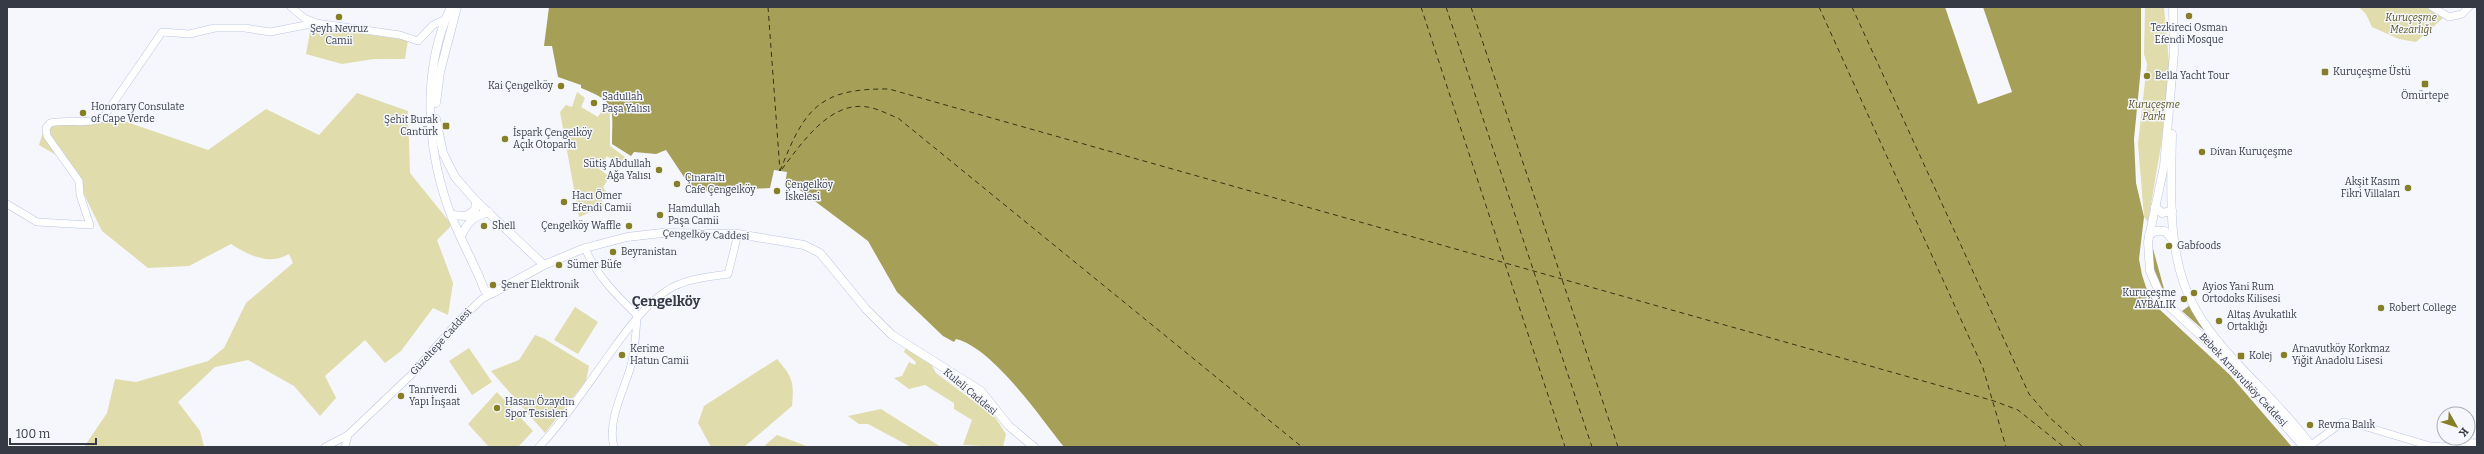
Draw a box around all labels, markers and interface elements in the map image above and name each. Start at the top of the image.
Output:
marker: Tezkireci Osman Efendi Mosque [2184,11,2194,21]
marker: Şeyh Nevruz Camii [334,12,344,22]
park label: Kuruçeşme Mezarlığı [2385,12,2437,36]
place label: Tezkireci Osman Efendi Mosque [2150,22,2228,46]
place label: Şeyh Nevruz Camii [310,23,368,47]
place label: Kuruçeşme Üstü [2333,65,2411,78]
marker: Kuruçeşme Üstü [2320,67,2330,77]
place label: Bella Yacht Tour [2155,70,2230,82]
marker: Bella Yacht Tour [2142,71,2152,81]
marker: Ömürtepe [2420,79,2430,89]
place label: Kai Çengelköy [488,80,554,92]
marker: Kai Çengelköy [556,81,566,91]
place label: Ömürtepe [2401,89,2449,102]
place label: Sadullah Paşa Yalısı [602,91,650,115]
marker: Sadullah Paşa Yalısı [589,98,599,108]
park label: Kuruçeşme Parkı [2128,99,2180,123]
place label: Honorary Consulate of Cape Verde [91,101,184,125]
marker: Honorary Consulate of Cape Verde [78,108,88,118]
place label: Şehit Burak Cantürk [384,114,438,138]
marker: Şehit Burak Cantürk [441,121,451,131]
place label: İspark Çengelköy Açık Otoparkı [513,125,593,151]
marker: İspark Çengelköy Açık Otoparkı [500,134,510,144]
place label: Divan Kuruçeşme [2210,146,2293,158]
marker: Divan Kuruçeşme [2197,147,2207,157]
place label: Sütiş Abdullah Ağa Yalısı [583,158,652,182]
marker: Sütiş Abdullah Ağa Yalısı [654,165,664,175]
place label: Çınaraltı Cafe Çengelköy [685,172,756,196]
place label: Akşit Kasım Fikri Villaları [2341,176,2400,200]
marker: Çınaraltı Cafe Çengelköy [672,179,682,189]
place label: Çengelköy İskelesi [785,179,834,203]
marker: Akşit Kasım Fikri Villaları [2403,183,2413,193]
marker: Çengelköy İskelesi [772,186,782,196]
place label: Hacı Ömer Efendi Camii [572,189,631,214]
marker: Hacı Ömer Efendi Camii [559,197,569,207]
place label: Hamdullah Paşa Camii [668,203,721,227]
marker: Hamdullah Paşa Camii [655,210,665,220]
place label: Shell [492,220,516,232]
place label: Çengelköy Waffle [541,220,621,232]
marker: Shell [479,221,489,231]
marker: Çengelköy Waffle [624,221,634,231]
street label: Çengelköy Caddesi [662,227,750,243]
place label: Gabfoods [2177,240,2221,252]
marker: Gabfoods [2164,241,2174,251]
place label: Beyranistan [621,246,677,258]
marker: Beyranistan [608,247,618,257]
place label: Sümer Büfe [567,259,622,271]
marker: Sümer Büfe [554,260,564,270]
place label: Şener Elektronik [501,279,579,291]
marker: Şener Elektronik [488,280,498,290]
place label: Ayios Yani Rum Ortodoks Kilisesi [2202,281,2281,305]
place label: Kuruçeşme AYBALIK [2122,287,2176,311]
marker: Ayios Yani Rum Ortodoks Kilisesi [2189,288,2199,298]
district label: Çengelköy [632,293,701,310]
marker: Kuruçeşme AYBALIK [2179,294,2189,304]
place label: Robert College [2389,302,2457,314]
marker: Robert College [2376,303,2386,313]
street label: Güzeltepe Caddesi [408,306,474,378]
place label: Altaş Avukatlık Ortaklığı [2227,309,2297,333]
marker: Altaş Avukatlık Ortaklığı [2214,316,2224,326]
street label: Bebek Arnavutköy Caddesi [2197,331,2289,429]
place label: Kerime Hatun Camii [630,343,689,367]
place label: Arnavutköy Korkmaz Yiğit Anadolu Lisesi [2292,343,2390,367]
marker: Kerime Hatun Camii [617,350,627,360]
place label: Kolej [2249,350,2272,362]
marker: Arnavutköy Korkmaz Yiğit Anadolu Lisesi [2279,350,2289,360]
marker: Kolej [2236,351,2246,361]
street label: Kuleli Caddesi [941,366,999,418]
place label: Tanrıverdi Yapı İnşaat [409,384,461,408]
marker: Tanrıverdi Yapı İnşaat [396,391,406,401]
place label: Hasan Özaydın Spor Tesisleri [505,395,575,420]
marker: Hasan Özaydın Spor Tesisleri [492,403,502,413]
north arrow [2436,406,2476,446]
place label: Revma Balık [2318,419,2375,431]
scale bar [10,420,96,446]
marker: Revma Balık [2305,420,2315,430]
text: K [2456,425,2471,439]
text: 100 m [16,427,51,441]

